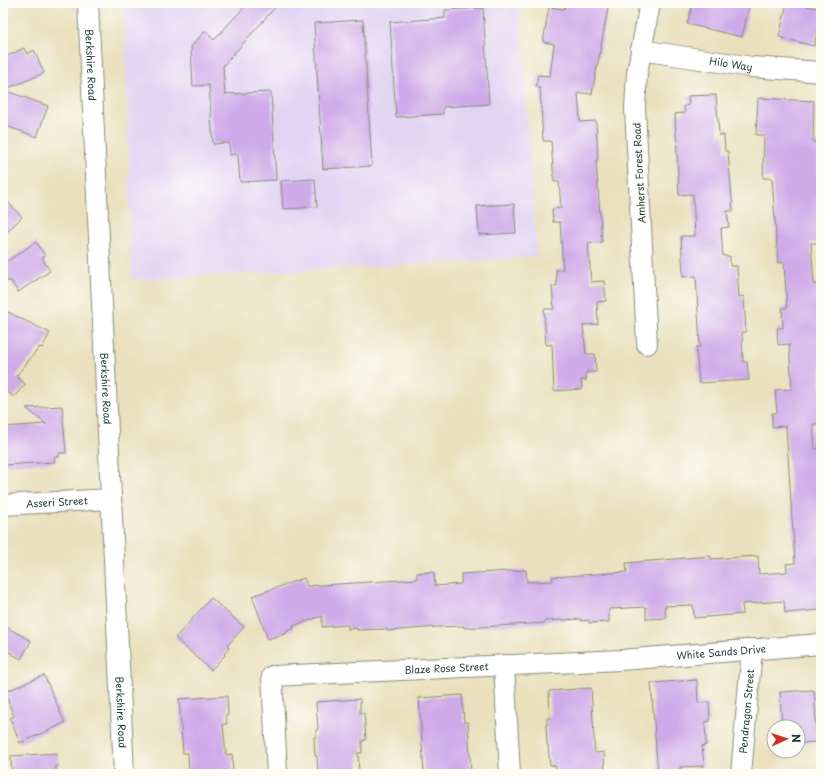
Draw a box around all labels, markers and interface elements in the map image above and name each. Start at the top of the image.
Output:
street label: Berkshire Road [82,29,101,101]
street label: Hilo Way [708,53,754,74]
street label: Amherst Forest Road [628,122,649,224]
street label: Berkshire Road [97,352,116,425]
street label: Asseri Street [26,492,88,511]
street label: White Sands Drive [676,640,766,663]
street label: Blaze Rose Street [404,658,489,677]
street label: Pendragon Street [735,668,757,754]
street label: Berkshire Road [112,676,131,749]
north arrow [766,719,806,759]
text: N [788,734,805,744]

